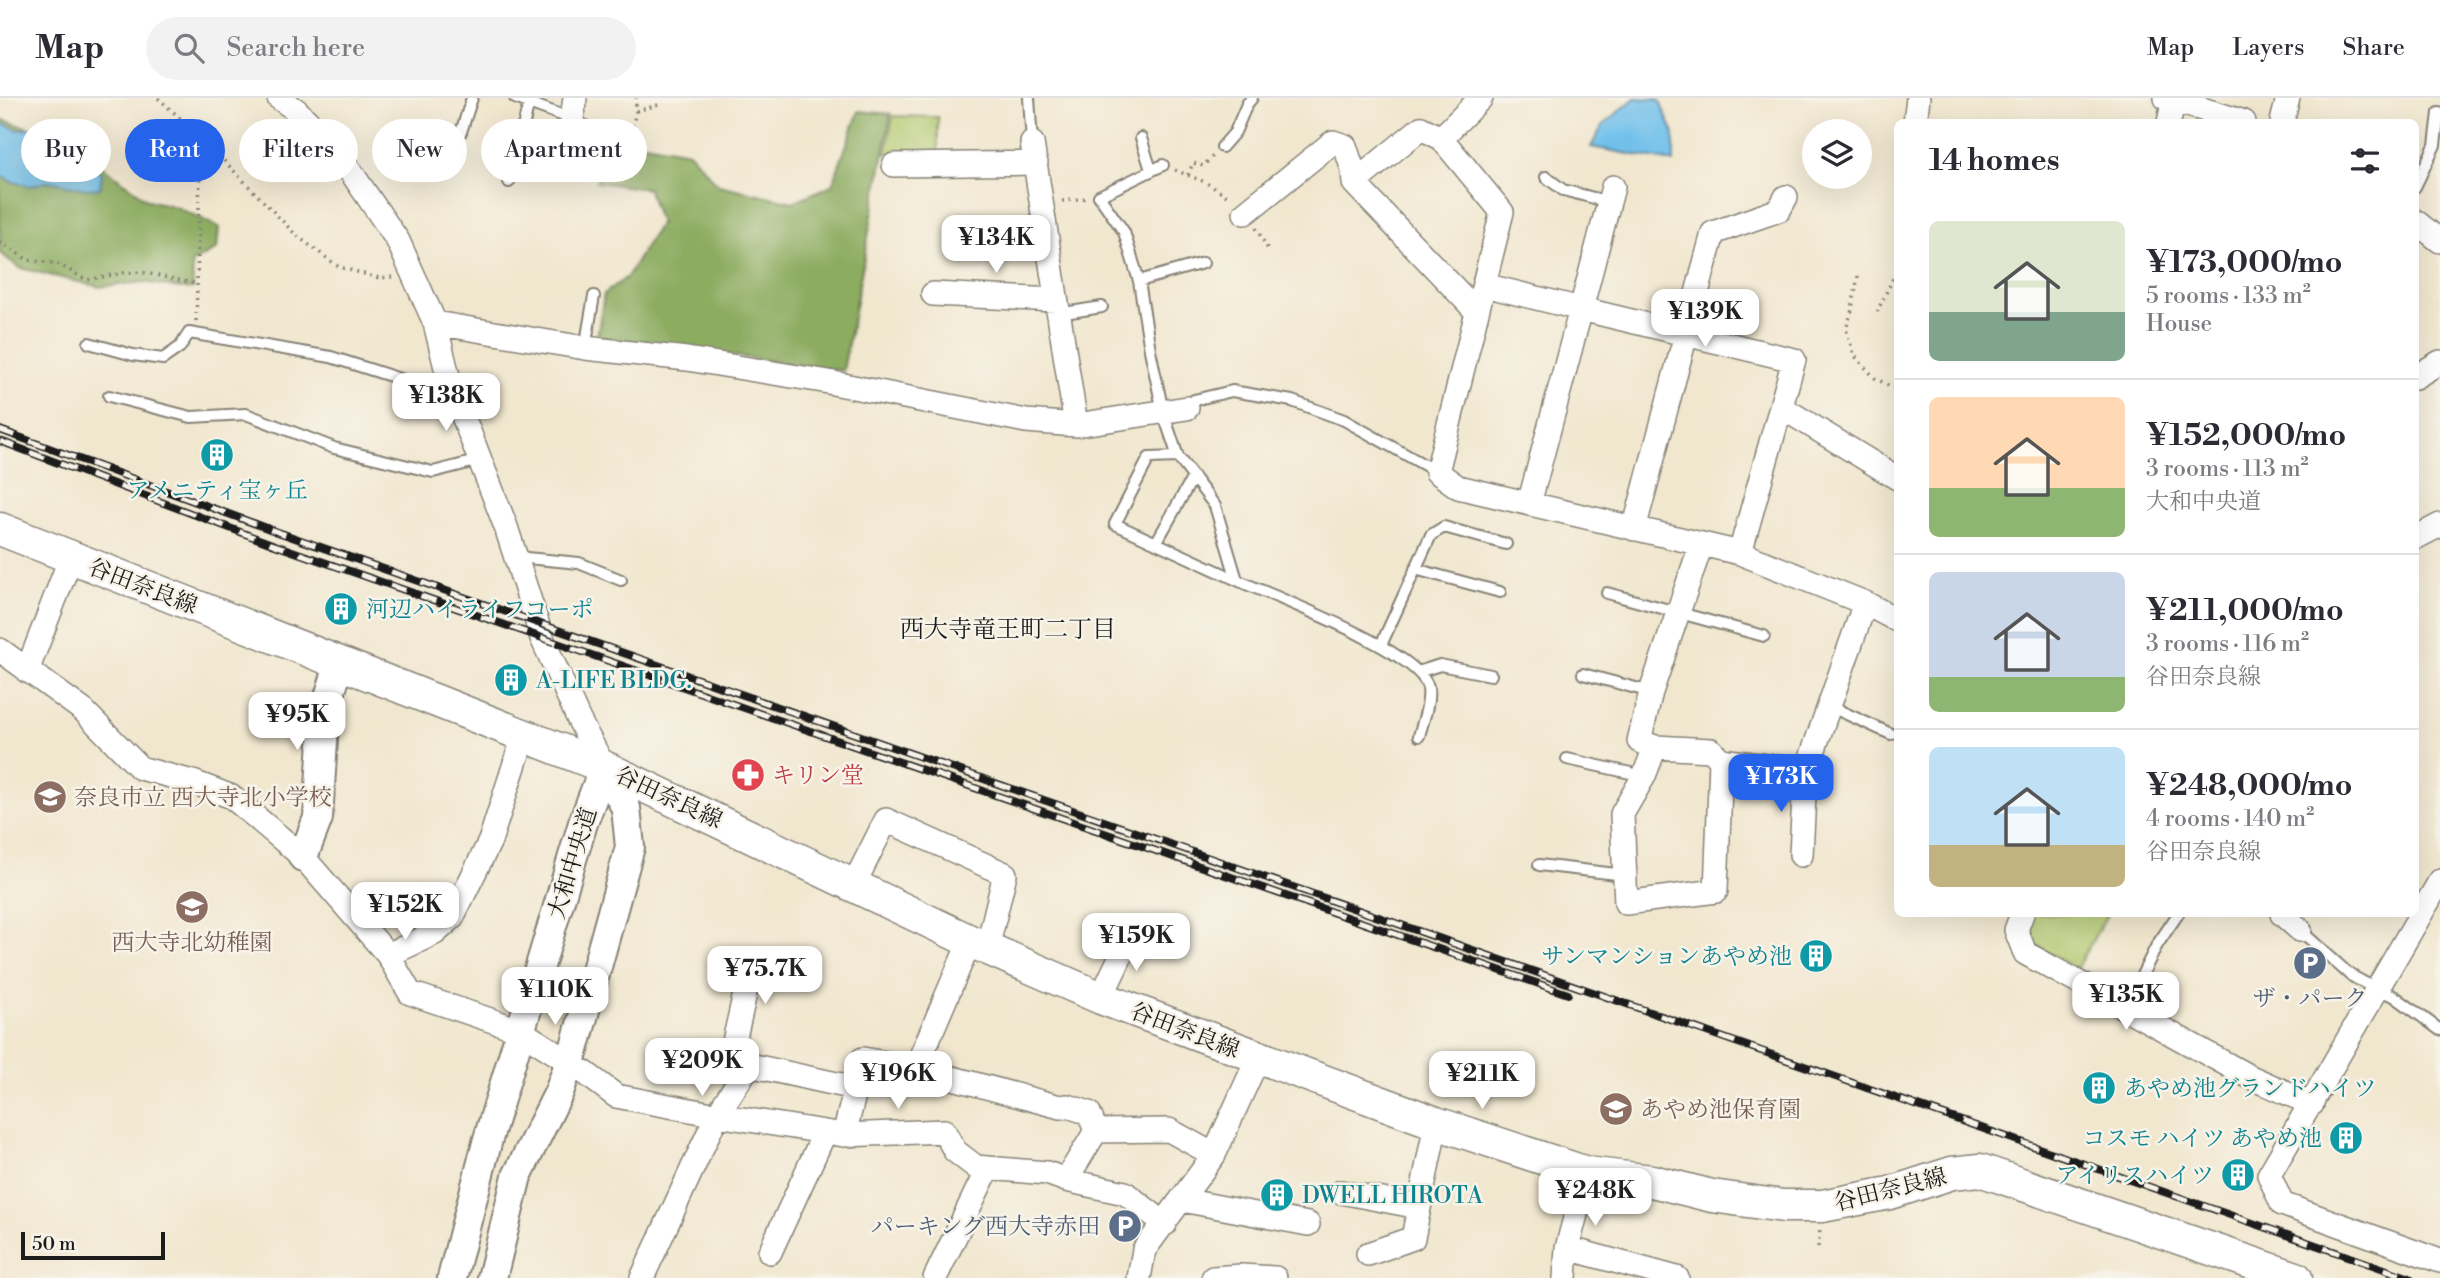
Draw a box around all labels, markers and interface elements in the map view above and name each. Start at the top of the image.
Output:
search box [146,17,636,80]
text: Map [35,28,104,69]
icon: search [170,29,208,67]
text: Search here [226,32,365,64]
text: Map [2147,33,2194,63]
text: Layers [2232,33,2304,63]
text: Share [2342,33,2405,63]
chip: Buy [21,119,111,182]
chip: Rent [125,119,225,182]
chip: Filters [239,119,358,182]
chip: New [372,119,467,182]
chip: Apartment [481,119,647,182]
map controls [1802,119,1872,189]
button: layers [1802,119,1872,189]
text: 14 homes [1929,142,2060,180]
icon: filters [2346,142,2384,180]
pin: ¥134K [947,216,1045,275]
text: ¥134K [958,224,1034,252]
text: ¥173,000/mo [2146,244,2342,282]
icon: home [1985,249,2069,333]
text: 5 rooms · 133 m² [2146,282,2311,310]
pin: ¥139K [1656,289,1754,349]
text: ¥139K [1667,298,1743,326]
text: House [2146,310,2212,338]
pin: ¥138K [397,374,495,433]
text: ¥138K [408,382,484,410]
text: ¥152,000/mo [2146,417,2346,455]
icon: home [1985,425,2069,509]
building icon: アメニティ宝ヶ丘 [198,436,236,474]
text: 3 rooms · 113 m² [2146,455,2309,483]
place label: アメニティ宝ヶ丘 [127,477,307,505]
text: 大和中央道 [2146,488,2261,516]
street label: 谷田奈良線 [84,553,201,621]
building icon: 河辺ハイライフコーポ [322,590,360,628]
text: ¥211,000/mo [2146,592,2344,630]
place label: 河辺ハイライフコーポ [366,596,593,624]
icon: home [1985,600,2069,684]
district label: 西大寺竜王町二丁目 [900,615,1116,645]
text: 3 rooms · 116 m² [2146,630,2309,658]
building icon: A-LIFE BLDG. [492,661,530,699]
text: 谷田奈良線 [2146,663,2261,691]
place label: A-LIFE BLDG. [535,667,692,695]
pin: ¥95K [256,692,338,752]
text: ¥95K [264,701,330,729]
pin: ¥173K [1732,754,1830,814]
pharmacy icon: キリン堂 [729,756,767,794]
street label: 谷田奈良線 [611,761,727,835]
place label: キリン堂 [772,762,864,790]
text: ¥173K [1744,763,1818,791]
text: ¥248,000/mo [2146,767,2353,805]
icon: home [1985,775,2069,859]
school or university icon: 奈良市立 西大寺北小学校 [31,778,69,816]
place label: 奈良市立 西大寺北小学校 [74,784,332,812]
street label: 大和中央道 [543,804,603,922]
text: 4 rooms · 140 m² [2146,805,2314,833]
text: 谷田奈良線 [2146,838,2261,866]
pin: ¥152K [356,882,454,942]
school or university icon: 西大寺北幼稚園 [173,888,211,926]
text: ¥152K [367,891,443,919]
pin: ¥159K [1087,914,1185,973]
text: ¥159K [1098,922,1174,950]
place label: 西大寺北幼稚園 [112,929,273,957]
building icon: サンマンションあやめ池 [1797,937,1835,975]
place label: サンマンションあやめ池 [1541,943,1792,971]
parking icon: ザ・パーク [2291,944,2329,982]
pin: ¥75.7K [708,946,822,1006]
text: ¥75.7K [723,955,807,983]
pin: ¥110K [506,968,604,1027]
pin: ¥135K [2077,972,2175,1032]
text: ¥110K [517,976,593,1004]
text: ¥135K [2088,981,2164,1009]
place label: ザ・パーク [2253,985,2368,1013]
street label: 谷田奈良線 [1126,997,1243,1065]
pin: ¥209K [653,1038,751,1098]
text: ¥209K [661,1047,743,1075]
pin: ¥196K [849,1052,947,1111]
pin: ¥211K [1433,1052,1531,1111]
text: ¥196K [860,1060,936,1088]
text: ¥211K [1445,1060,1519,1088]
building icon: あやめ池グランドハイツ [2080,1069,2118,1107]
place label: あやめ池グランドハイツ [2124,1075,2377,1103]
school or university icon: あやめ池保育園 [1597,1090,1635,1128]
place label: あやめ池保育園 [1640,1096,1801,1124]
building icon: コスモ ハイツ あやめ池 [2327,1119,2365,1157]
place label: コスモ ハイツ あやめ池 [2083,1125,2322,1153]
building icon: アイリスハイツ [2219,1156,2257,1194]
street label: 谷田奈良線 [1831,1162,1949,1217]
place label: アイリスハイツ [2056,1162,2214,1190]
pin: ¥248K [1546,1168,1644,1228]
building icon: DWELL HIROTA [1258,1176,1296,1214]
text: ¥248K [1555,1177,1635,1205]
place label: DWELL HIROTA [1302,1182,1484,1210]
parking icon: パーキング西大寺赤田 [1106,1207,1144,1245]
place label: パーキング西大寺赤田 [871,1213,1100,1241]
scale bar [21,1229,164,1261]
text: 50 m [32,1232,76,1256]

